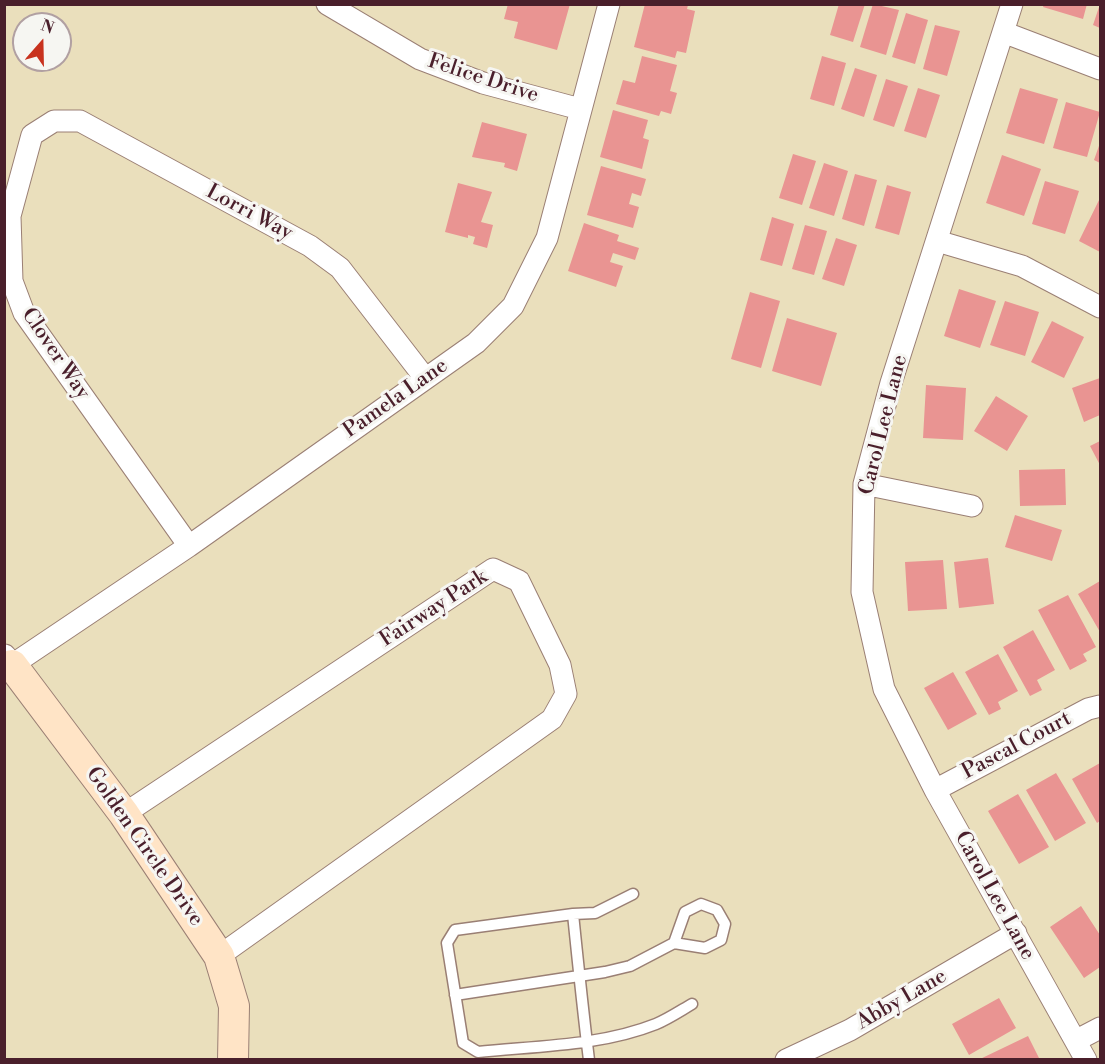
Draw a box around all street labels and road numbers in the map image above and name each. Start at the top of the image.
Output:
street label: Felice Drive [424,49,542,109]
street label: Lorri Way [201,180,297,246]
street label: Clover Way [15,304,95,404]
street label: Carol Lee Lane [854,352,914,498]
street label: Pamela Lane [339,354,453,444]
street label: Fairway Park [375,565,493,653]
street label: Pascal Court [958,707,1076,785]
street label: Golden Circle Drive [80,763,208,931]
street label: Carol Lee Lane [948,827,1040,965]
street label: Abby Lane [852,964,952,1036]

